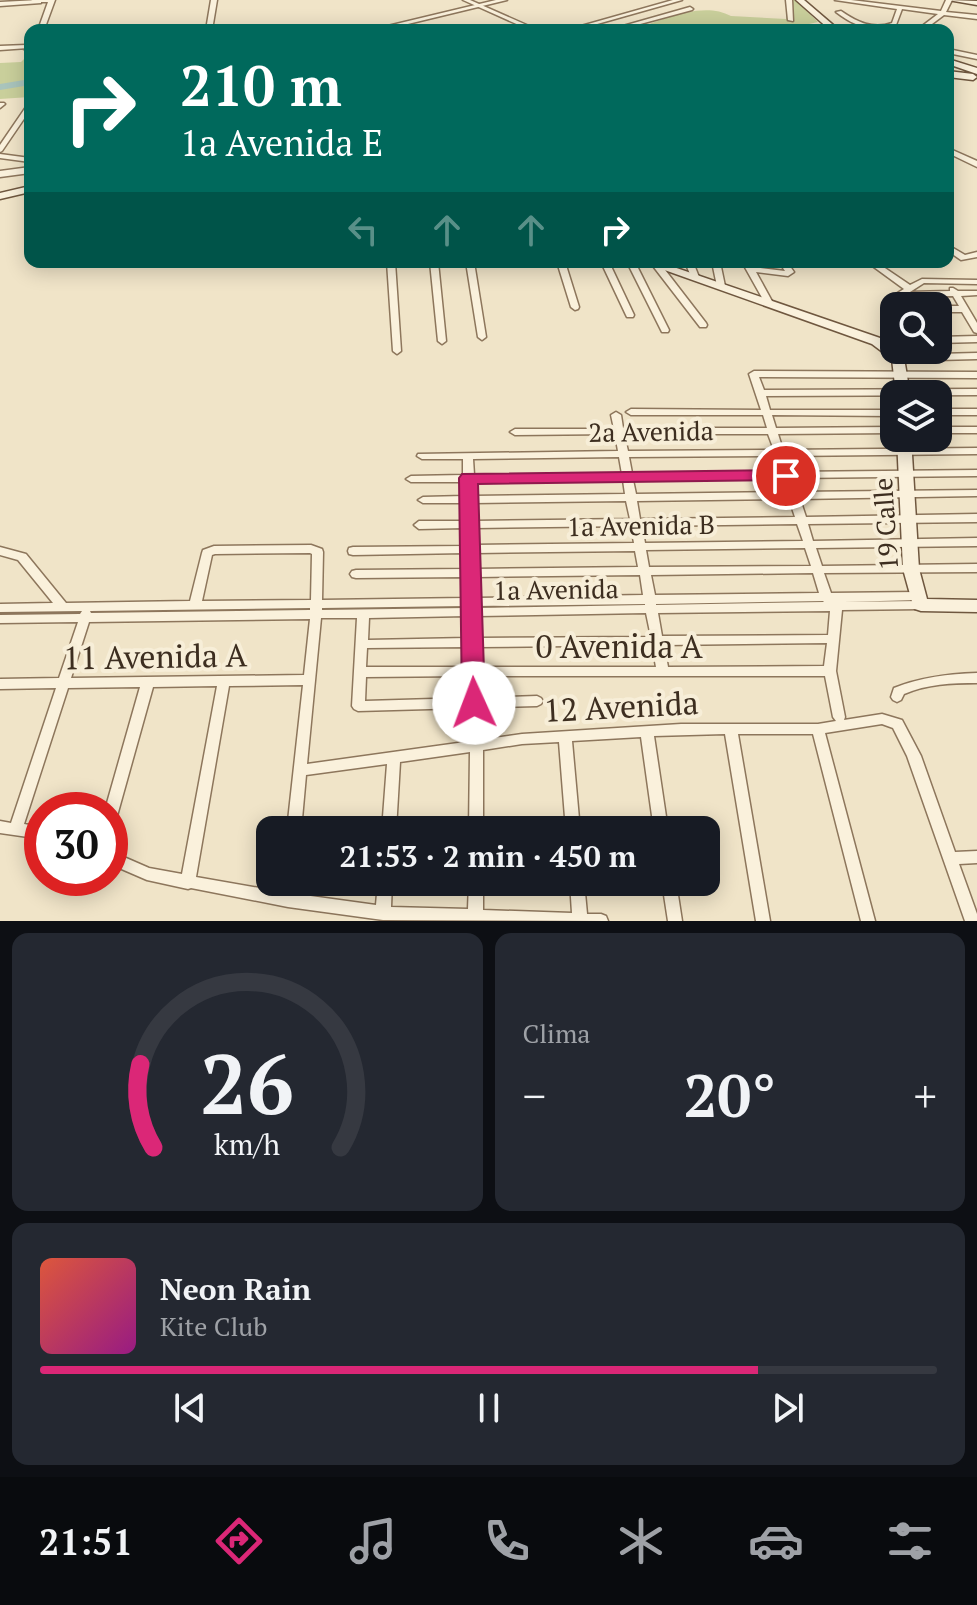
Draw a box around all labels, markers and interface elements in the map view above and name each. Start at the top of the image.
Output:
text: 210 m [180,48,342,122]
icon: right [48,56,152,160]
text: 1a Avenida E [180,119,383,166]
icon: left [341,208,385,252]
icon: ahead [425,208,469,252]
icon: ahead [509,208,553,252]
icon: right [593,208,637,252]
map controls [880,292,952,452]
button: search [880,292,952,364]
button: layers [880,380,952,452]
street label: 2a Avenida [588,413,714,449]
pin [752,442,820,510]
icon: arrive [764,454,808,498]
street label: 19 Calle [865,477,905,571]
street label: 1a Avenida B [567,507,715,543]
street label: 1a Avenida [493,571,619,607]
street label: 0 Avenida A [535,625,703,667]
street label: 11 Avenida A [63,633,248,679]
position arrow [432,661,516,745]
street label: 12 Avenida [542,681,700,731]
speed limit sign: 30 [24,792,128,896]
text: 21:53 · 2 min · 450 m [340,836,636,876]
text: Clima [523,1016,590,1050]
text: 26 [200,1028,294,1138]
text: 20° [683,1055,776,1134]
text: − [523,1066,546,1125]
text: + [914,1066,937,1125]
text: km/h [214,1125,280,1163]
text: Neon Rain [160,1269,311,1309]
text: Kite Club [160,1309,267,1343]
icon: previous [168,1386,212,1430]
icon: pause [467,1386,511,1430]
icon: next [766,1386,810,1430]
icon: directions [211,1513,267,1569]
icon: music [345,1513,401,1569]
icon: phone [479,1513,535,1569]
icon: climate [613,1513,669,1569]
icon: car [748,1513,804,1569]
icon: filters [882,1513,938,1569]
text: 21:51 [39,1518,133,1565]

